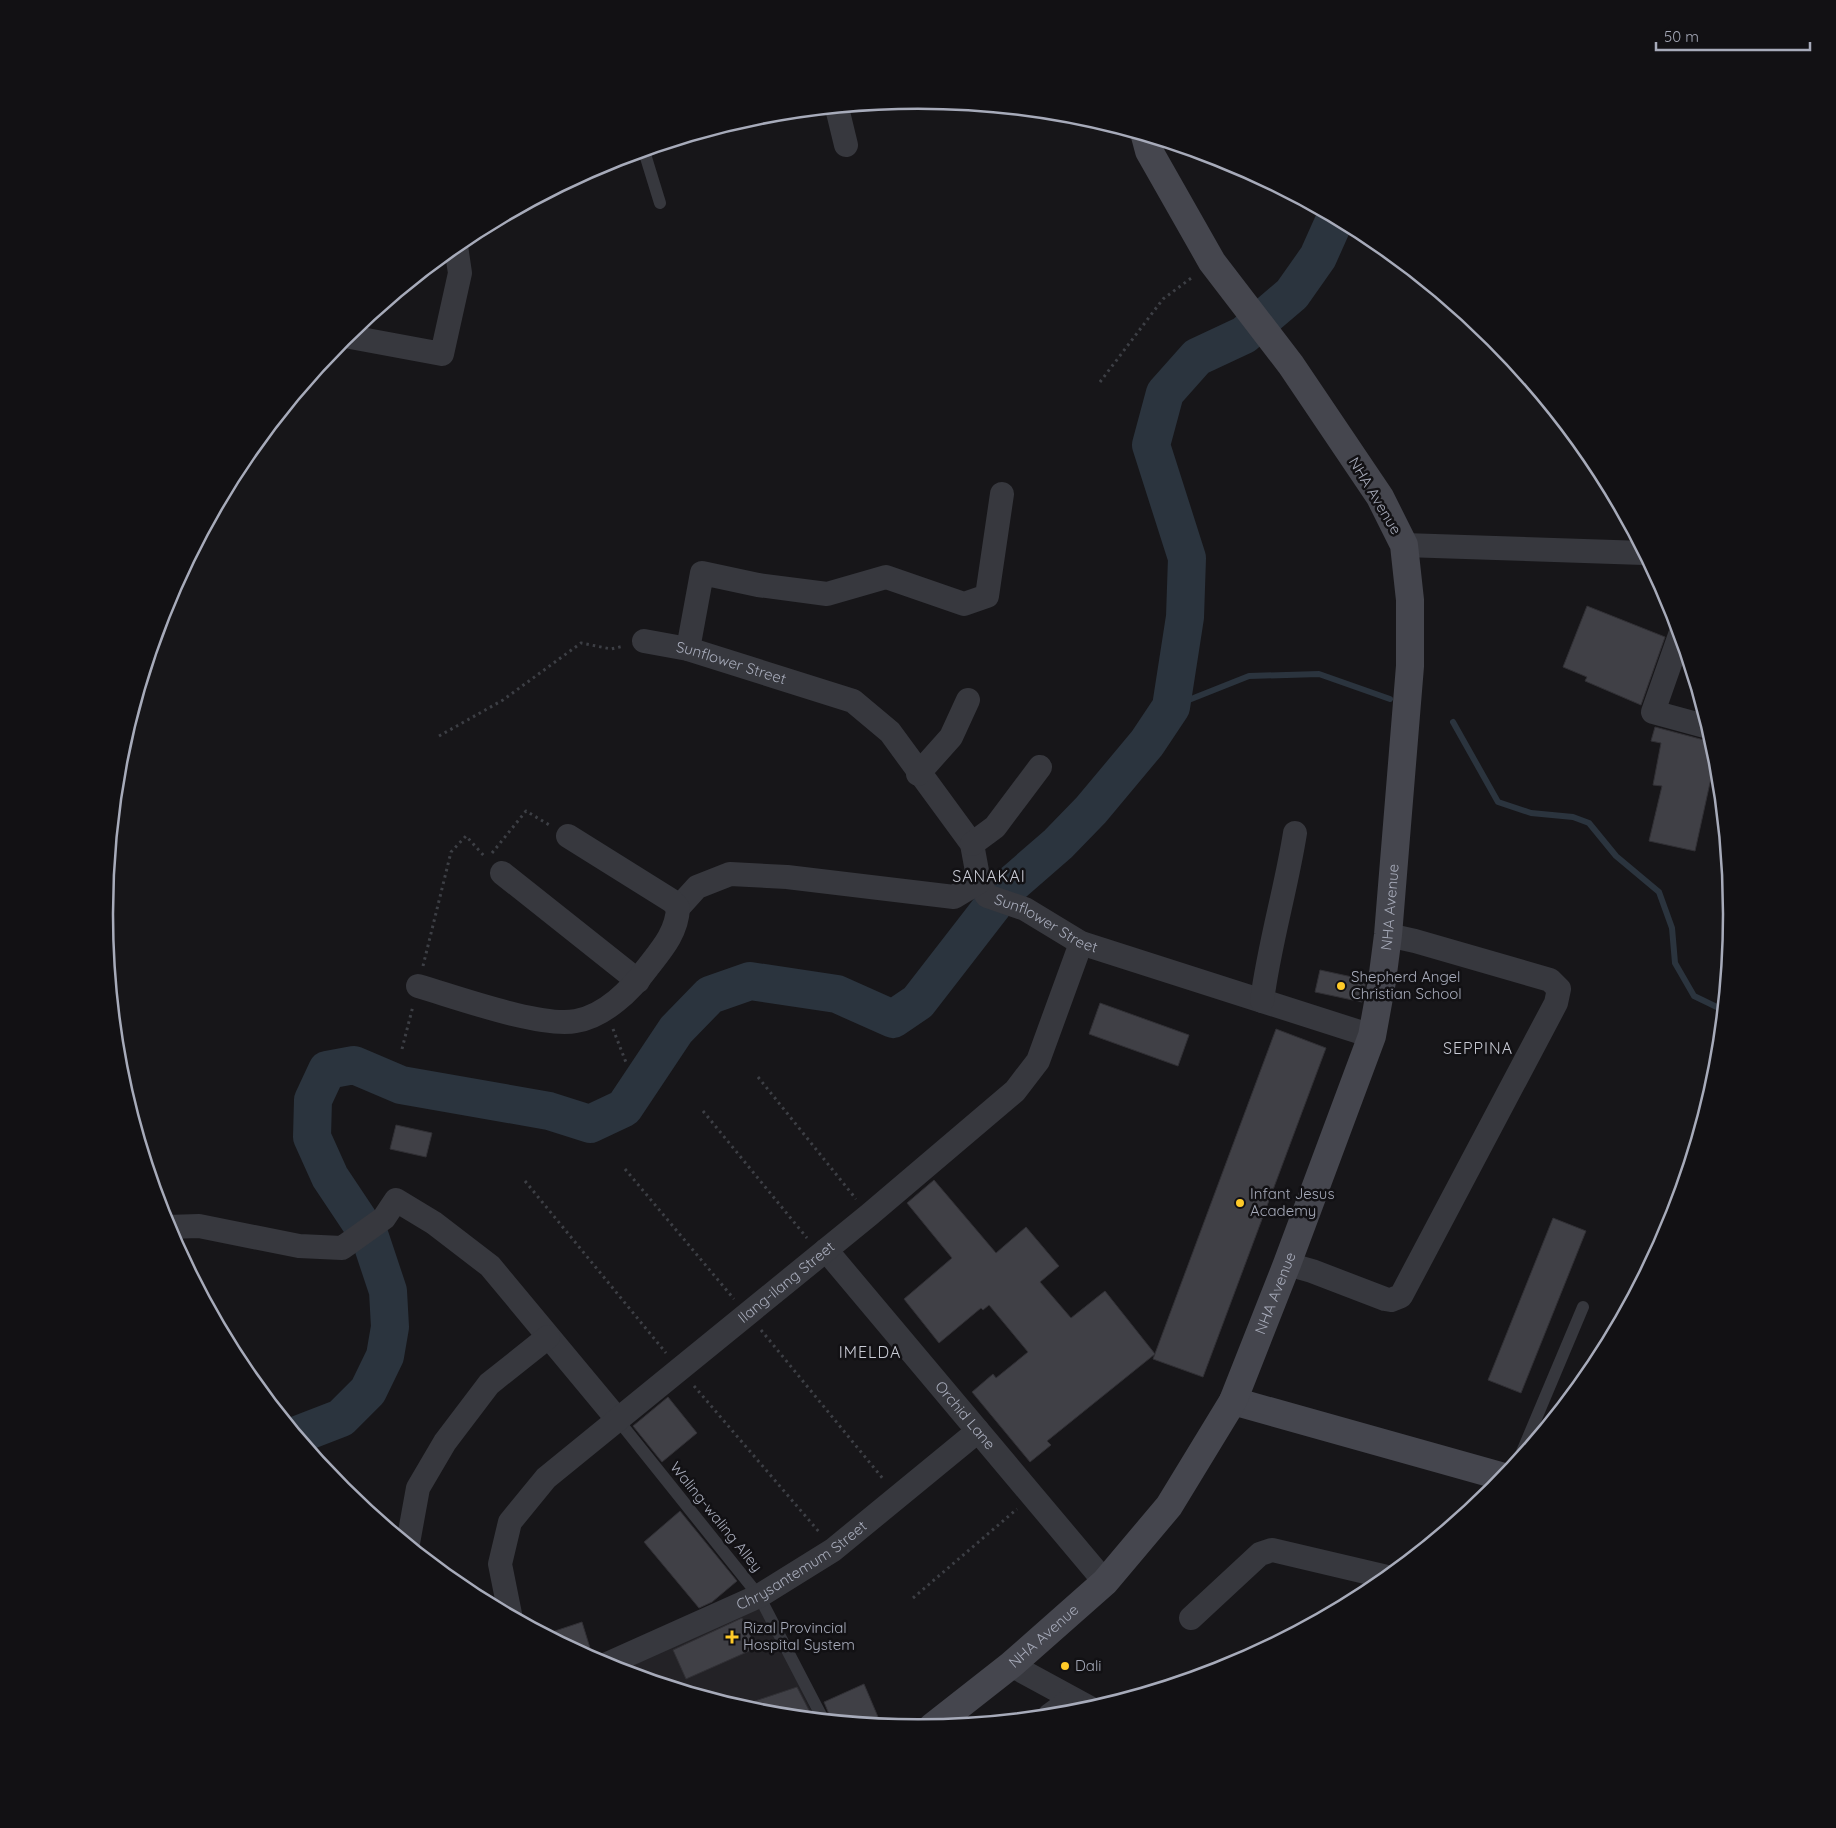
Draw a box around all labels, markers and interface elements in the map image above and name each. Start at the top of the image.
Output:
scale bar [1656,20,1810,52]
text: 50 m [1664,27,1699,46]
street label: NHA Avenue [1345,454,1406,538]
street label: Sunflower Street [675,637,789,688]
street label: NHA Avenue [1376,863,1403,952]
district label: SANAKAI [952,866,1026,886]
street label: Sunflower Street [992,889,1100,957]
place label: Shepherd Angel Christian School [1351,967,1462,1003]
marker: Shepherd Angel Christian School [1335,980,1347,992]
district label: SEPPINA [1443,1038,1513,1058]
place label: Infant Jesus Academy [1250,1184,1334,1220]
marker: Infant Jesus Academy [1234,1197,1246,1209]
street label: Ilang-ilang Street [734,1237,838,1327]
street label: NHA Avenue [1250,1249,1300,1337]
district label: IMELDA [839,1342,901,1362]
street label: Orchid Lane [931,1377,1000,1453]
street label: Waling-waling Alley [666,1458,767,1576]
street label: Chrysantemum Street [733,1516,870,1614]
street label: NHA Avenue [1004,1600,1082,1672]
place label: Rizal Provincial Hospital System [743,1618,855,1654]
marker: Rizal Provincial Hospital System [725,1630,739,1644]
place label: Dali [1075,1656,1102,1675]
marker: Dali [1059,1660,1071,1672]

